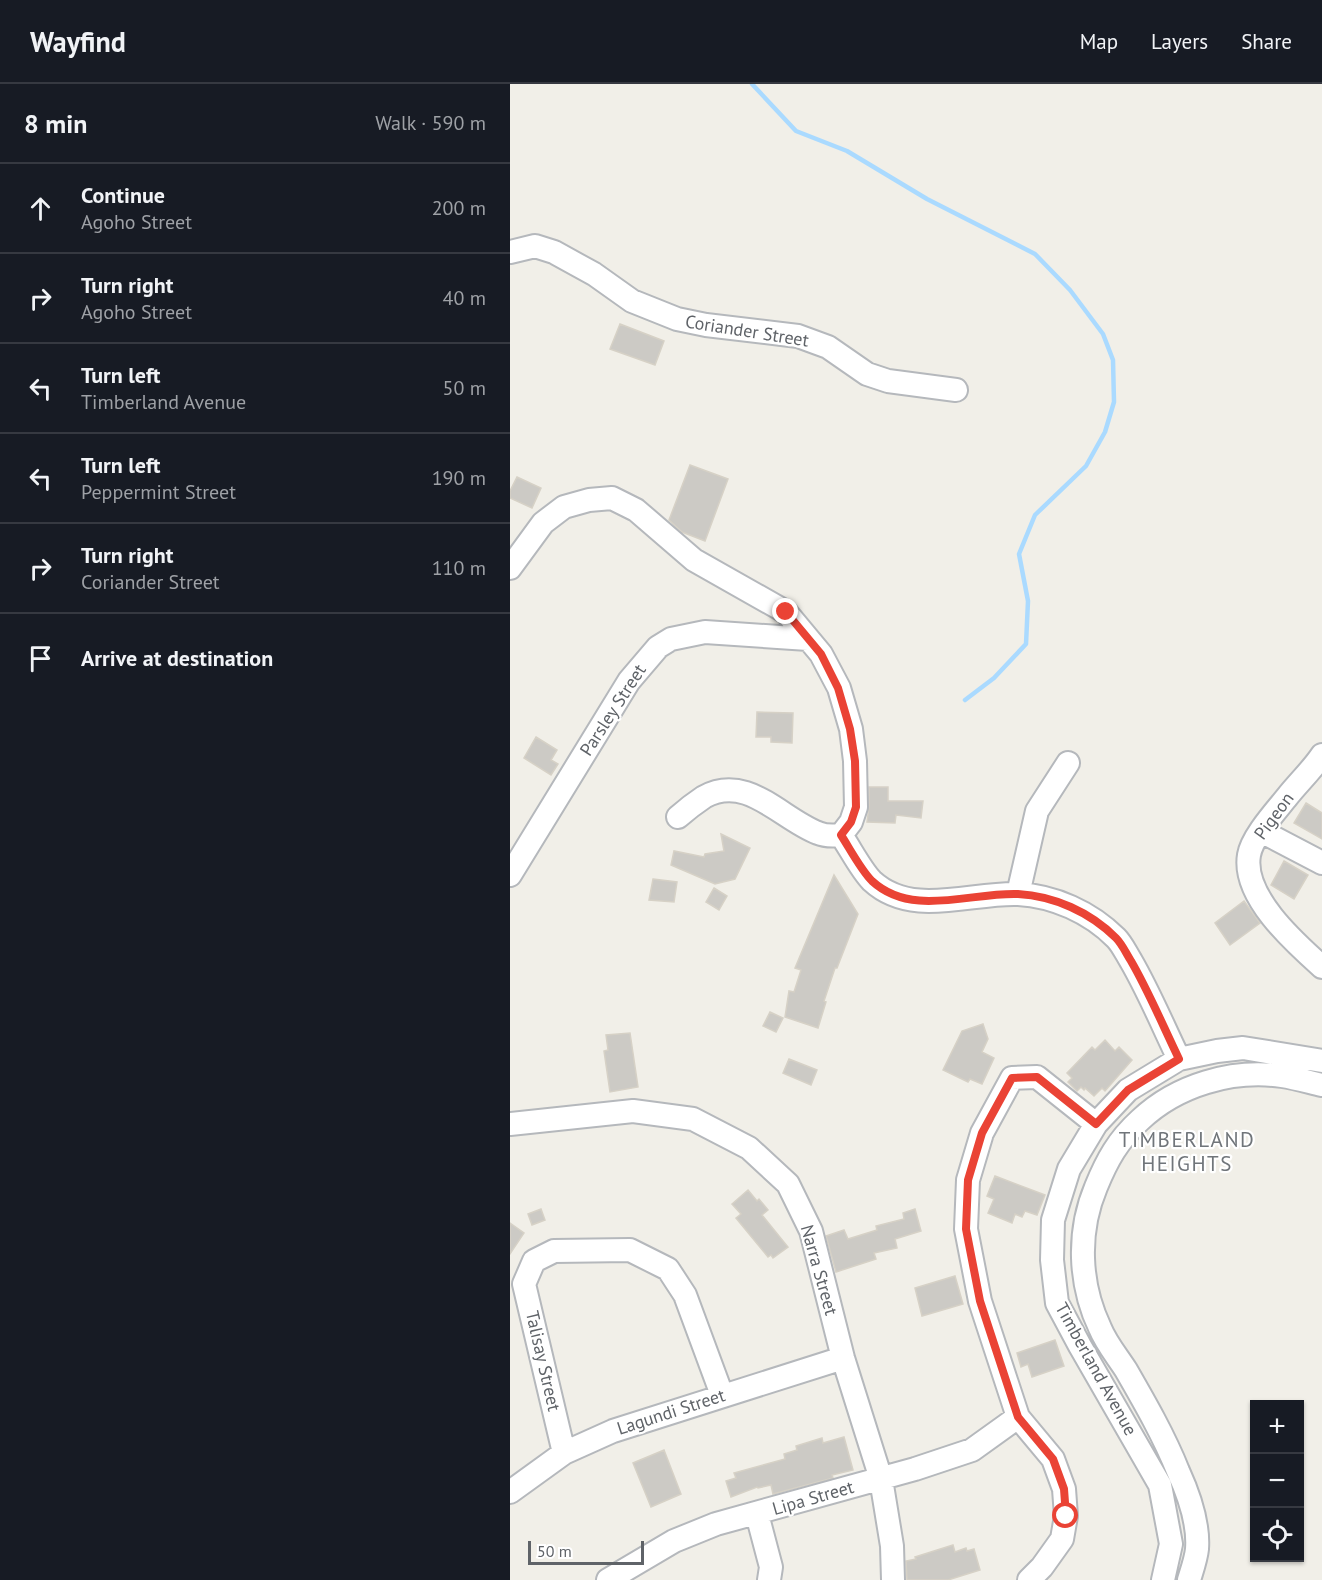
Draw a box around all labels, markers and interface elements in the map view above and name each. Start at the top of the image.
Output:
text: Wayfind [30,23,126,60]
text: Map [1080,28,1118,55]
text: Layers [1151,28,1208,55]
text: Share [1241,28,1292,55]
text: 8 min [24,107,87,140]
text: Walk · 590 m [375,110,486,136]
text: Continue [81,181,165,209]
icon: ahead [24,192,57,225]
text: 200 m [432,195,486,221]
text: Agoho Street [81,209,192,235]
text: Turn right [81,271,173,299]
icon: right [24,282,57,315]
text: 40 m [443,285,486,311]
text: Agoho Street [81,299,192,325]
street label: Coriander Street [684,309,810,352]
text: Turn left [81,361,161,389]
icon: left [24,372,57,405]
text: 50 m [443,375,486,401]
text: Timberland Avenue [81,389,246,415]
text: Turn left [81,451,161,479]
icon: left [24,462,57,495]
text: 190 m [432,465,486,491]
text: Peppermint Street [81,479,236,505]
text: Turn right [81,541,173,569]
icon: right [24,552,57,585]
text: 110 m [432,555,486,581]
text: Coriander Street [81,569,220,595]
route end [772,598,798,624]
icon: arrive [24,642,57,675]
text: Arrive at destination [81,644,273,672]
street label: Parsley Street [574,660,651,760]
street label: Pigeon [1249,788,1298,844]
district label: TIMBERLAND HEIGHTS [1119,1126,1255,1177]
street label: Narra Street [796,1222,843,1318]
street label: Timberland Avenue [1050,1298,1143,1439]
street label: Talisay Street [521,1309,566,1413]
street label: Lagundi Street [614,1383,728,1440]
map controls [1250,1400,1304,1562]
button: + [1250,1400,1304,1454]
button: − [1250,1454,1304,1508]
street label: Lipa Street [770,1475,856,1520]
route start [1052,1502,1078,1528]
button: locate [1250,1508,1304,1562]
scale bar [528,1538,644,1566]
text: 50 m [537,1541,572,1561]

